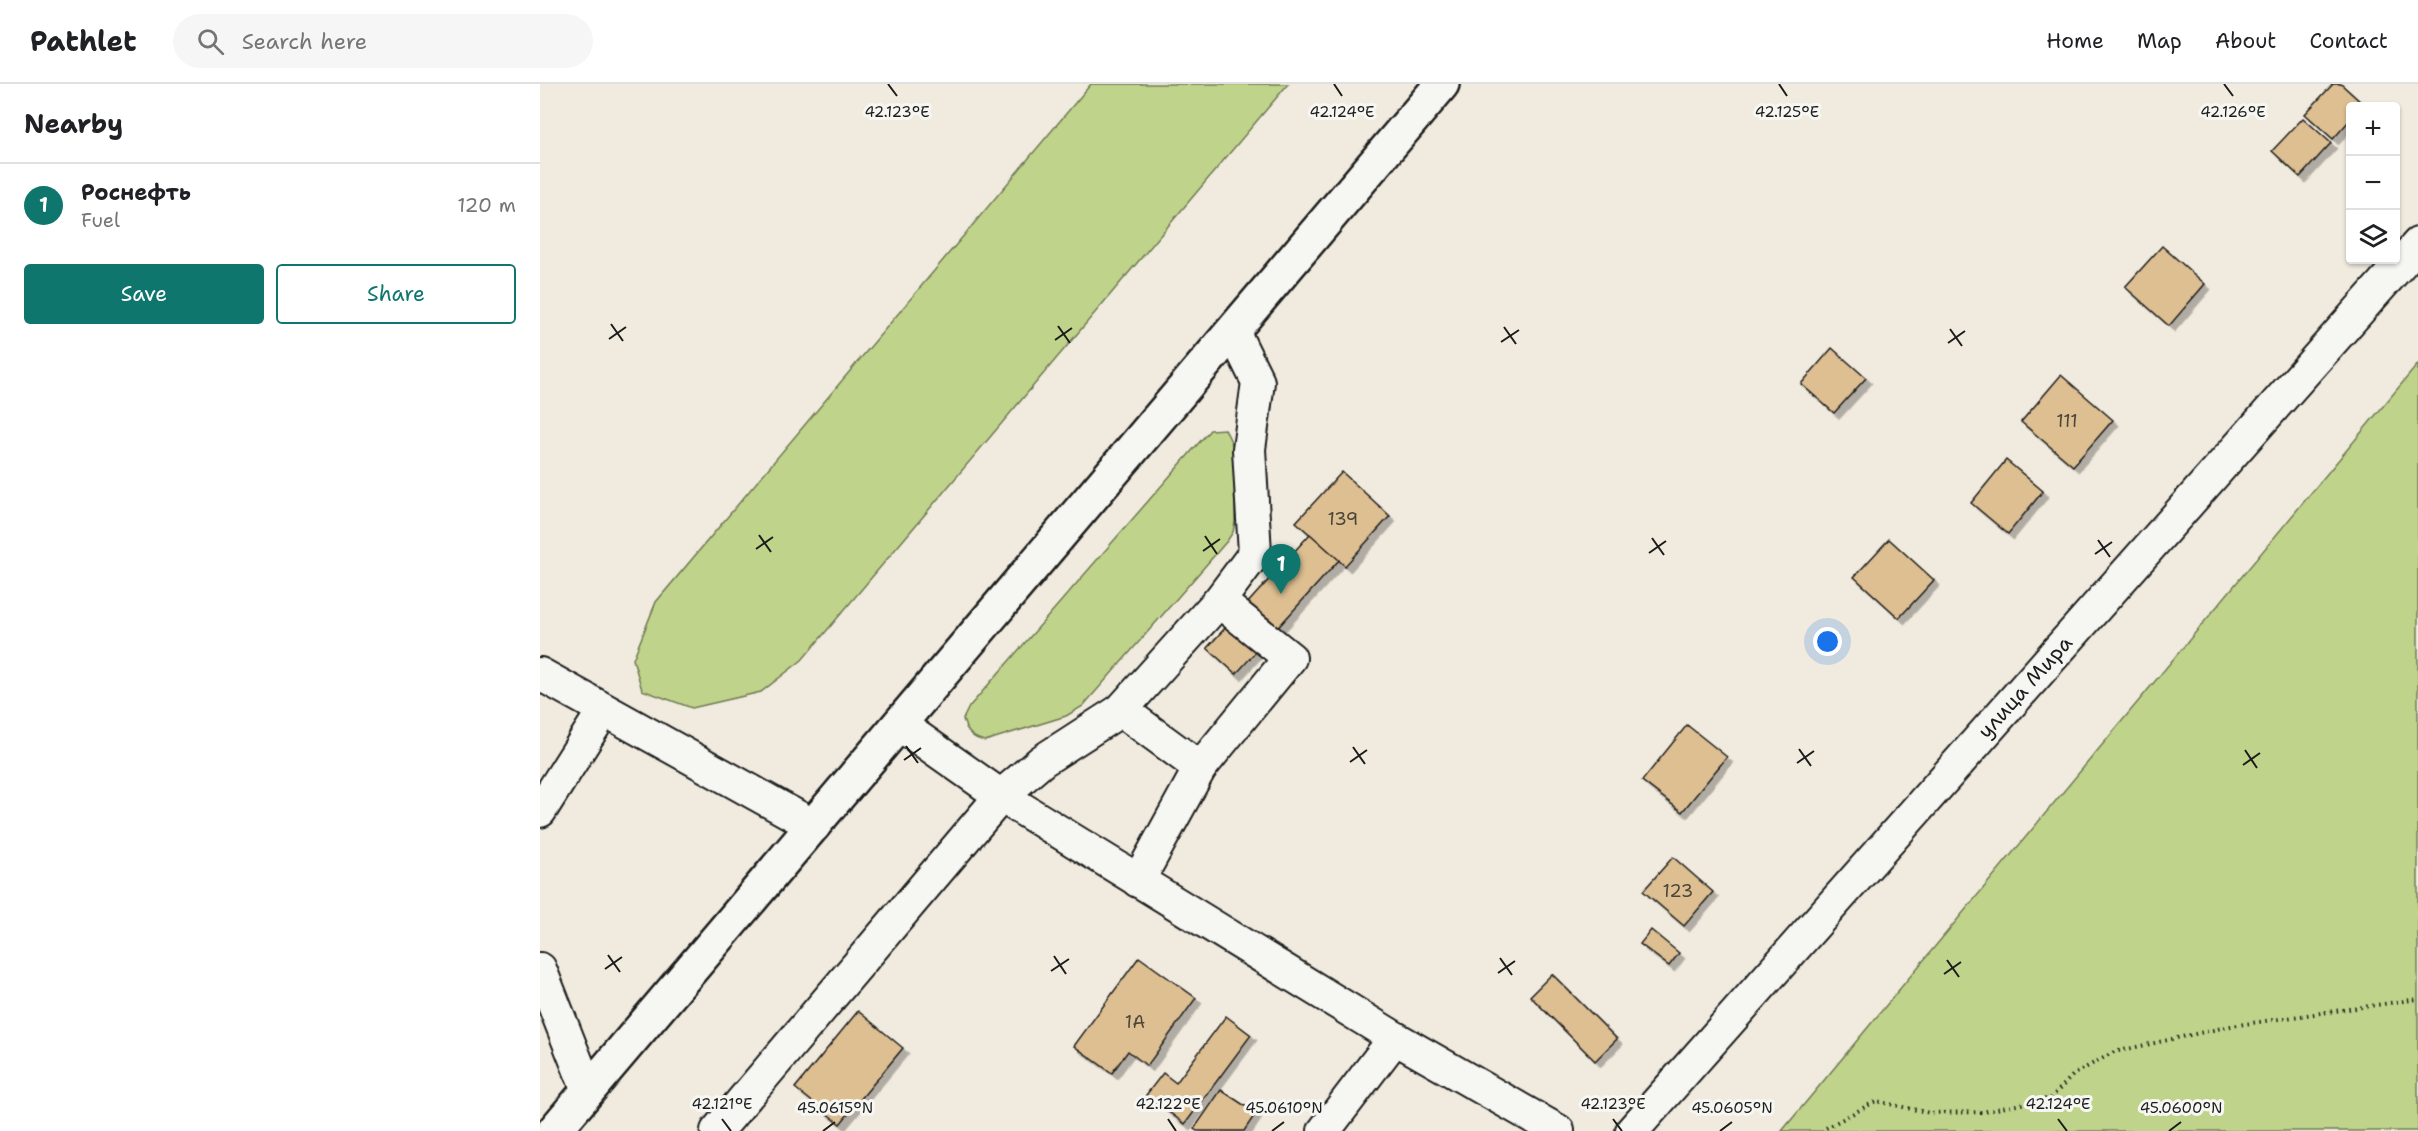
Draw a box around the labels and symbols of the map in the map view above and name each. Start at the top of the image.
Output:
text: 42.123°E [864,102,930,122]
text: 42.124°E [1309,102,1375,122]
text: 42.125°E [1755,102,1819,122]
text: 42.126°E [2200,102,2266,122]
house number: 111 [2056,409,2078,433]
house number: 139 [1328,507,1358,531]
pin: 1 [1262,544,1300,594]
your location [1813,627,1842,656]
street label: улица Мира [1971,630,2079,744]
house number: 123 [1663,879,1693,903]
house number: 1А [1125,1010,1145,1034]
text: 42.121°E [692,1094,753,1114]
text: 42.122°E [1135,1094,1201,1114]
text: 42.123°E [1580,1094,1646,1114]
text: 42.124°E [2025,1094,2091,1114]
text: 45.0615°N [797,1098,873,1118]
text: 45.0610°N [1245,1098,1323,1118]
text: 45.0605°N [1691,1098,1773,1118]
text: 45.0600°N [2140,1098,2222,1118]

